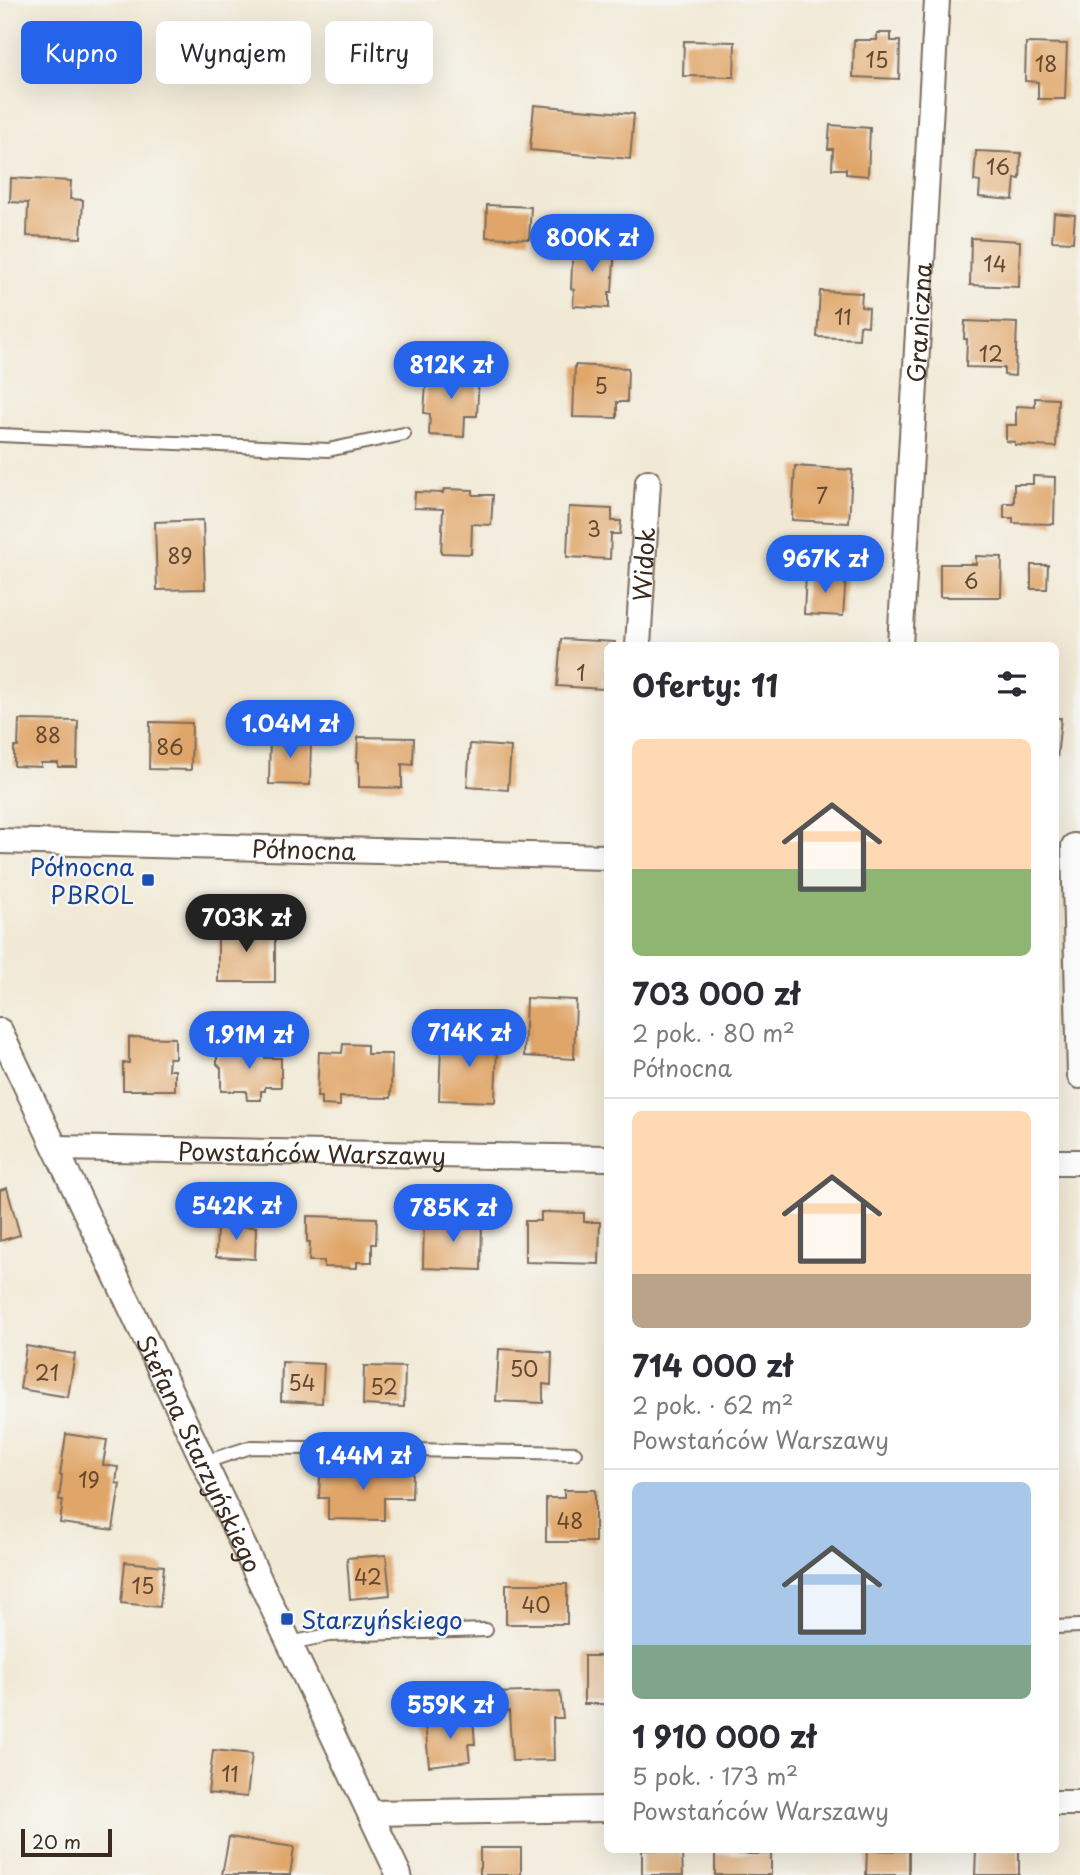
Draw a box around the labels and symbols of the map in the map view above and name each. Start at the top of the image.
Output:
house number: 15 [866,43,888,75]
house number: 18 [1035,47,1057,79]
house number: 16 [986,150,1010,182]
pin: 800K zł [527,215,657,274]
house number: 14 [983,247,1007,279]
street label: Graniczna [897,261,940,384]
house number: 11 [834,300,852,332]
house number: 12 [979,337,1003,369]
pin: 812K zł [386,342,516,401]
house number: 5 [594,369,608,401]
house number: 7 [816,479,828,511]
house number: 3 [587,512,601,544]
street label: Widok [623,526,663,602]
pin: 967K zł [760,536,890,595]
house number: 89 [167,539,193,571]
house number: 6 [964,564,978,596]
house number: 1 [576,656,586,688]
pin: 1.04M zł [218,700,362,760]
house number: 88 [35,718,61,750]
house number: 86 [156,730,184,762]
street label: Północna [251,830,357,868]
place label: Północna PBROL [30,848,134,912]
marker: Północna PBROL [140,872,156,888]
pin: 703K zł [181,894,311,954]
pin: 714K zł [404,1010,534,1069]
pin: 1.91M zł [177,1012,321,1071]
street label: Powstańców Warszawy [178,1132,446,1173]
pin: 542K zł [171,1182,301,1242]
pin: 785K zł [388,1184,518,1244]
street label: Stefana Starzyńskiego [128,1328,271,1578]
house number: 50 [510,1352,538,1384]
house number: 21 [35,1356,59,1388]
house number: 54 [288,1366,316,1398]
house number: 52 [370,1370,398,1402]
pin: 1.44M zł [291,1432,435,1492]
house number: 19 [78,1463,100,1495]
house number: 48 [557,1504,583,1536]
house number: 42 [354,1560,382,1592]
house number: 15 [132,1569,154,1601]
house number: 40 [521,1588,551,1620]
place label: Starzyńskiego [301,1601,463,1637]
marker: Starzyńskiego [279,1611,295,1627]
pin: 559K zł [385,1682,515,1741]
house number: 11 [221,1757,239,1789]
scale bar [21,1826,112,1858]

